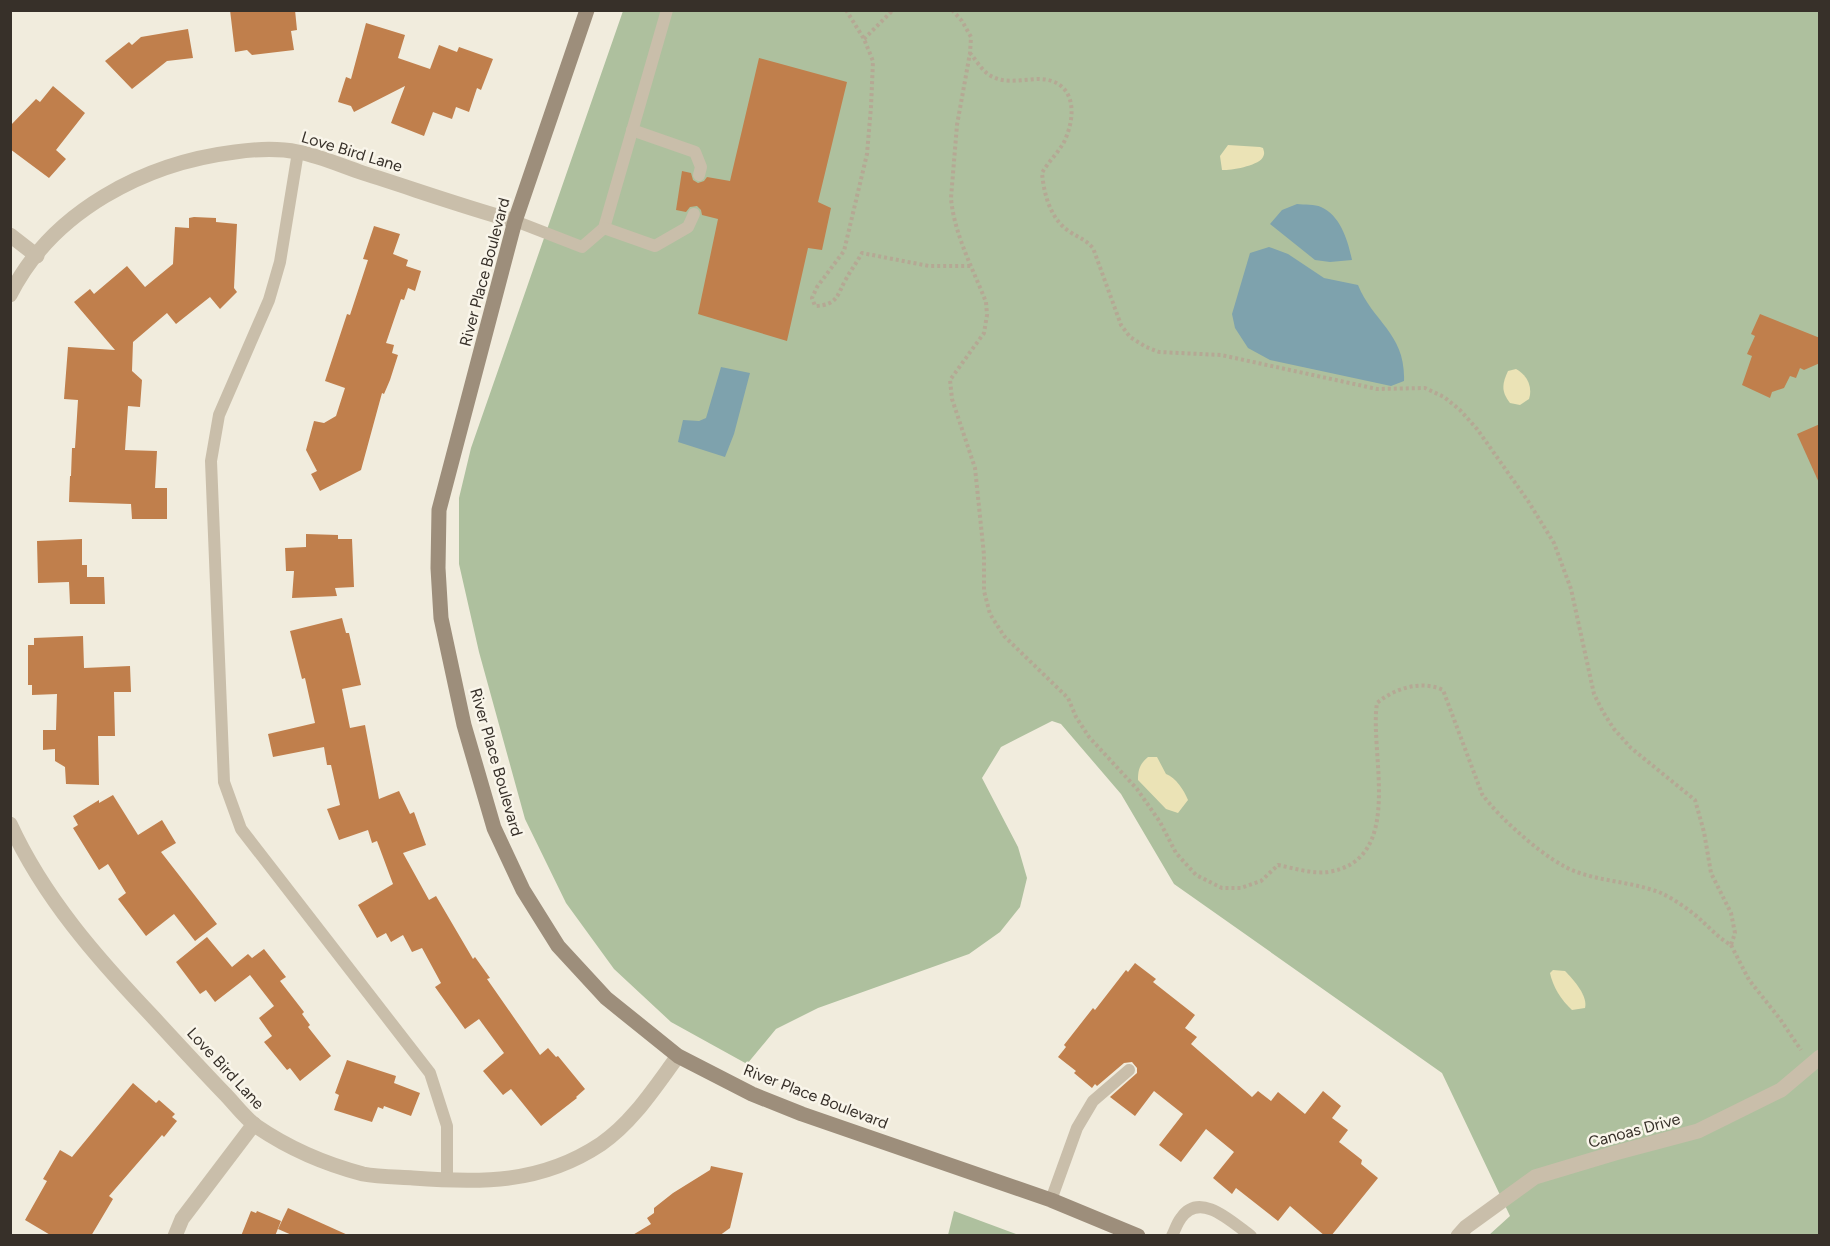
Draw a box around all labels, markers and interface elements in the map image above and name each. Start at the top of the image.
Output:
street label: Love Bird Lane [299,127,405,176]
street label: River Place Boulevard [455,196,514,349]
street label: River Place Boulevard [466,686,527,838]
street label: Love Bird Lane [183,1024,268,1113]
street label: River Place Boulevard [741,1060,891,1133]
street label: Canoas Drive [1586,1109,1682,1152]

